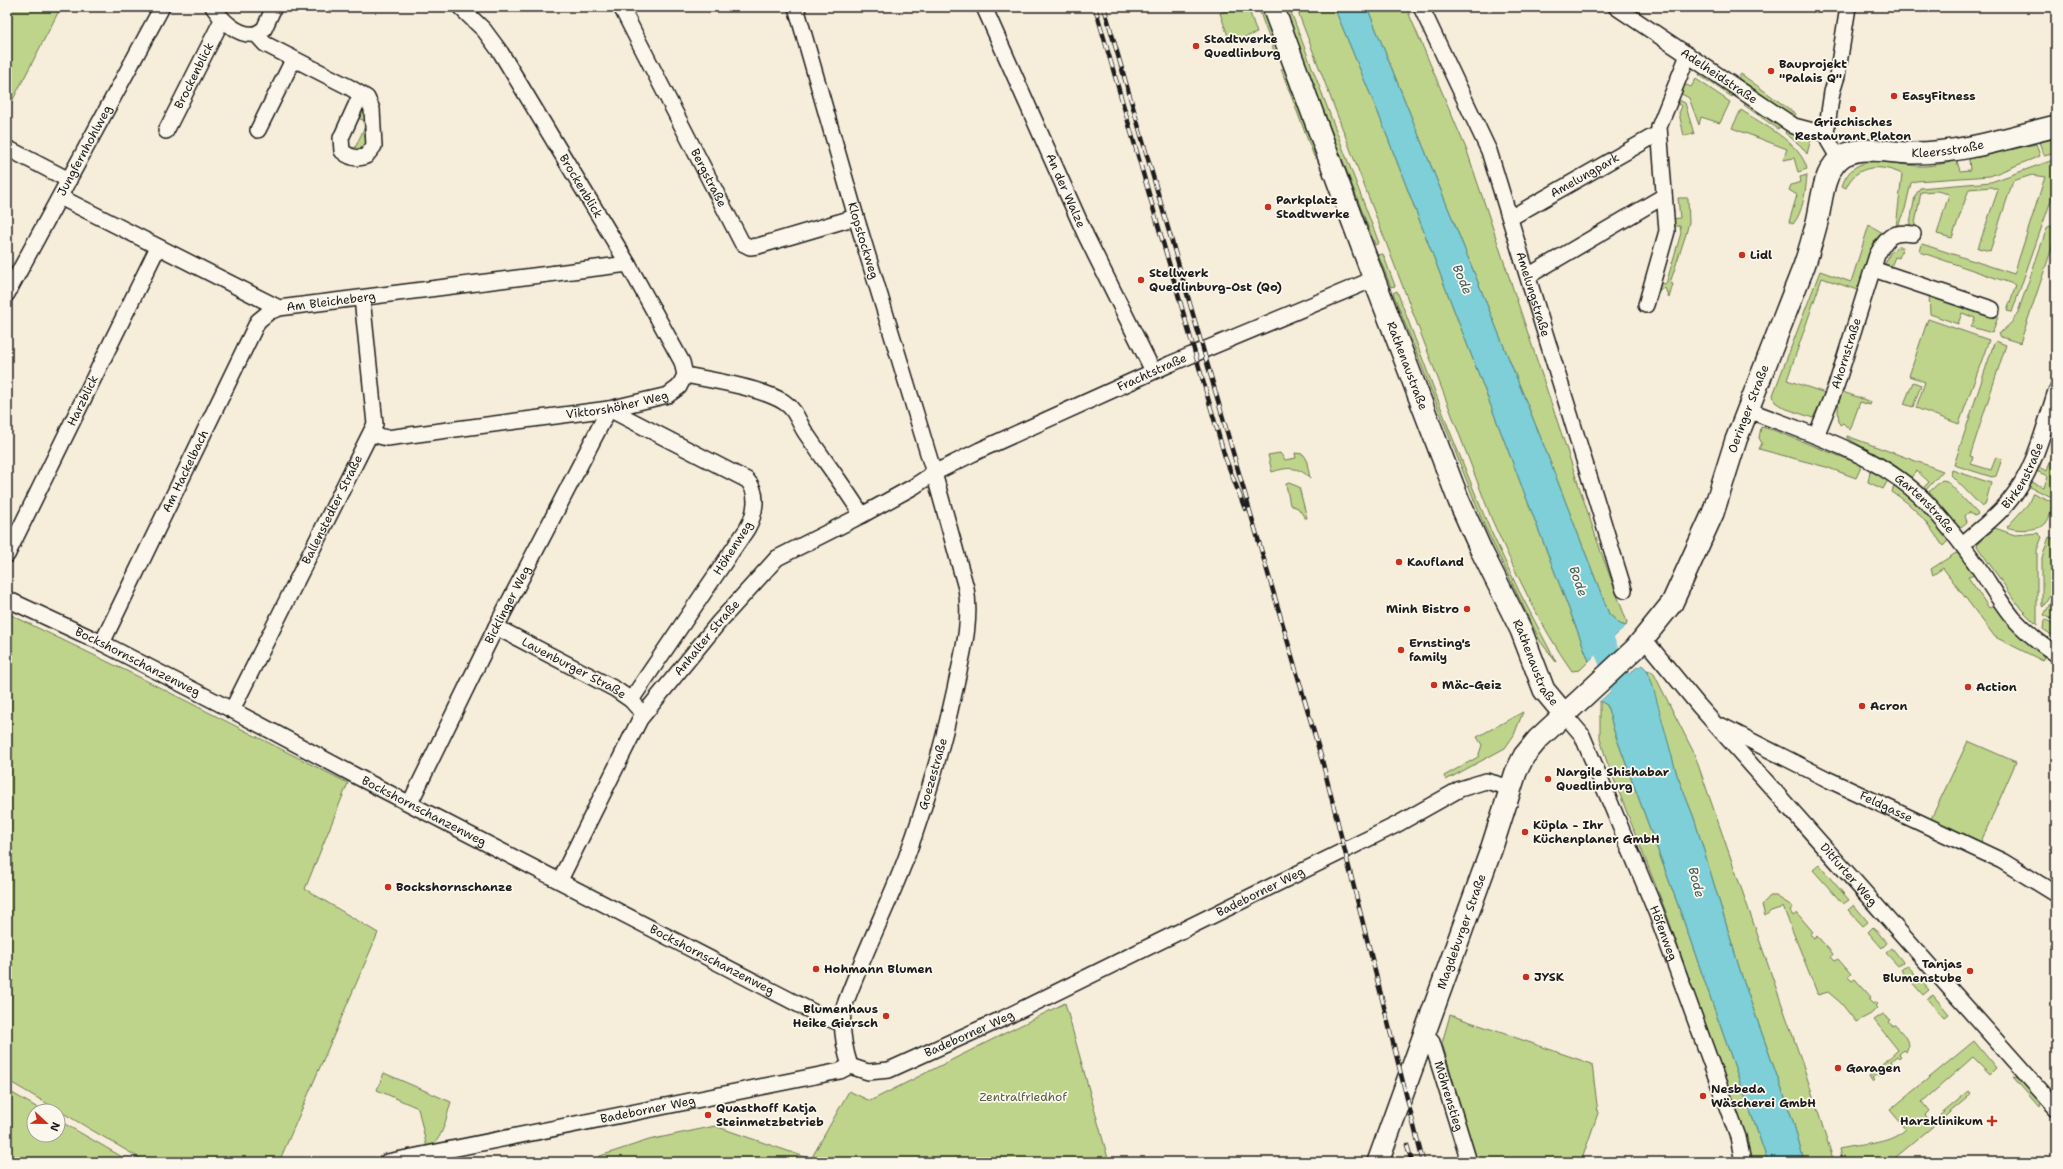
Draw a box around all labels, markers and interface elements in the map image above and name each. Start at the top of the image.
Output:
place label: Stadtwerke Quedlinburg [1204,31,1281,61]
street label: Brockenblick [171,40,217,112]
marker: Stadtwerke Quedlinburg [1191,41,1201,51]
street label: Adelheidstraße [1678,44,1761,107]
place label: Bauprojekt "Palais Q" [1779,56,1847,86]
marker: Bauprojekt "Palais Q" [1766,66,1776,76]
place label: EasyFitness [1902,88,1976,104]
marker: EasyFitness [1889,91,1899,101]
street label: Jungfernhohlweg [53,102,116,199]
marker: Griechisches Restaurant Platon [1848,104,1858,114]
place label: Griechisches Restaurant Platon [1795,114,1911,144]
street label: Kleersstraße [1911,136,1986,161]
street label: Bergstraße [687,146,730,210]
street label: Amelungpark [1547,149,1622,201]
street label: Brockenblick [556,151,606,221]
street label: An der Walze [1042,151,1089,230]
place label: Parkplatz Stadtwerke [1276,192,1350,222]
street label: Klopstockweg [844,200,882,281]
marker: Parkplatz Stadtwerke [1263,202,1273,212]
place label: Lidl [1750,247,1772,263]
street label: Amelungstraße [1512,250,1554,339]
marker: Lidl [1737,250,1747,260]
water label: Bode [1449,262,1476,297]
place label: Stellwerk Quedlinburg-Ost (Qo) [1149,265,1282,295]
marker: Stellwerk Quedlinburg-Ost (Qo) [1136,275,1146,285]
street label: Am Bleicheberg [285,288,377,315]
street label: Ahornstraße [1828,316,1865,391]
street label: Rathenaustraße [1383,319,1431,413]
street label: Frachtstraße [1115,350,1189,395]
street label: Oeringer Straße [1724,362,1773,455]
street label: Harzblick [63,372,102,429]
street label: Viktorshöher Weg [565,387,670,423]
street label: Am Hackelbach [159,427,212,515]
street label: Birkenstraße [1998,440,2047,512]
street label: Ballenstedter Straße [298,452,366,567]
street label: Gartenstraße [1891,470,1958,537]
street label: Höhenweg [710,518,756,578]
place label: Kaufland [1407,554,1464,570]
marker: Kaufland [1394,557,1404,567]
street label: Bicklinger Weg [481,563,534,646]
water label: Bode [1565,564,1592,599]
street label: Anhalter Straße [670,596,743,679]
place label: Minh Bistro [1386,601,1459,617]
marker: Minh Bistro [1462,604,1472,614]
street label: Rathenaustraße [1509,617,1562,710]
street label: Bockshornschanzenweg [72,624,203,700]
street label: Lauenburger Straße [519,634,629,702]
place label: Ernsting's family [1409,635,1471,665]
marker: Ernsting's family [1396,645,1406,655]
place label: Mäc-Geiz [1442,677,1502,693]
place label: Action [1976,679,2017,695]
marker: Mäc-Geiz [1429,680,1439,690]
marker: Action [1963,682,1973,692]
place label: Acron [1870,698,1907,714]
marker: Acron [1857,701,1867,711]
street label: Goezestraße [915,736,951,812]
place label: Nargile Shishabar Quedlinburg [1556,764,1670,794]
street label: Bockshornschanzenweg [359,772,489,850]
marker: Nargile Shishabar Quedlinburg [1543,774,1553,784]
street label: Feldgasse [1857,787,1916,826]
place label: Küpla - Ihr Küchenplaner GmbH [1533,817,1660,847]
marker: Küpla - Ihr Küchenplaner GmbH [1520,827,1530,837]
street label: Ditfurter Weg [1816,840,1881,909]
street label: Badeborner Weg [1213,863,1307,920]
water label: Bode [1684,865,1709,899]
street label: Magdeburger Straße [1433,871,1490,992]
place label: Bockshornschanze [396,879,512,895]
marker: Bockshornschanze [383,882,393,892]
street label: Höfenweg [1646,903,1681,963]
street label: Bockshornschanzenweg [647,921,777,999]
place label: Tanjas Blumenstube [1883,956,1962,986]
place label: Hohmann Blumen [824,961,933,977]
marker: Hohmann Blumen [811,964,821,974]
marker: Tanjas Blumenstube [1965,966,1975,976]
place label: JYSK [1534,969,1565,985]
marker: JYSK [1521,972,1531,982]
place label: Blumenhaus Heike Giersch [793,1001,878,1031]
street label: Badeborner Weg [922,1006,1017,1061]
marker: Blumenhaus Heike Giersch [881,1011,891,1021]
street label: Möhrenstieg [1430,1059,1467,1133]
place label: Garagen [1846,1060,1901,1076]
marker: Garagen [1833,1063,1843,1073]
place label: Nesbeda Wäscherei GmbH [1711,1081,1816,1111]
park label: Zentralfriedhof [979,1089,1067,1105]
marker: Nesbeda Wäscherei GmbH [1698,1091,1708,1101]
street label: Badeborner Weg [599,1092,697,1127]
place label: Quasthoff Katja Steinmetzbetrieb [716,1100,824,1130]
north arrow [26,1103,66,1143]
marker: Quasthoff Katja Steinmetzbetrieb [703,1110,713,1120]
place label: Harzklinikum [1900,1113,1983,1129]
marker: Harzklinikum [1986,1115,1998,1127]
text: N [46,1120,63,1134]

